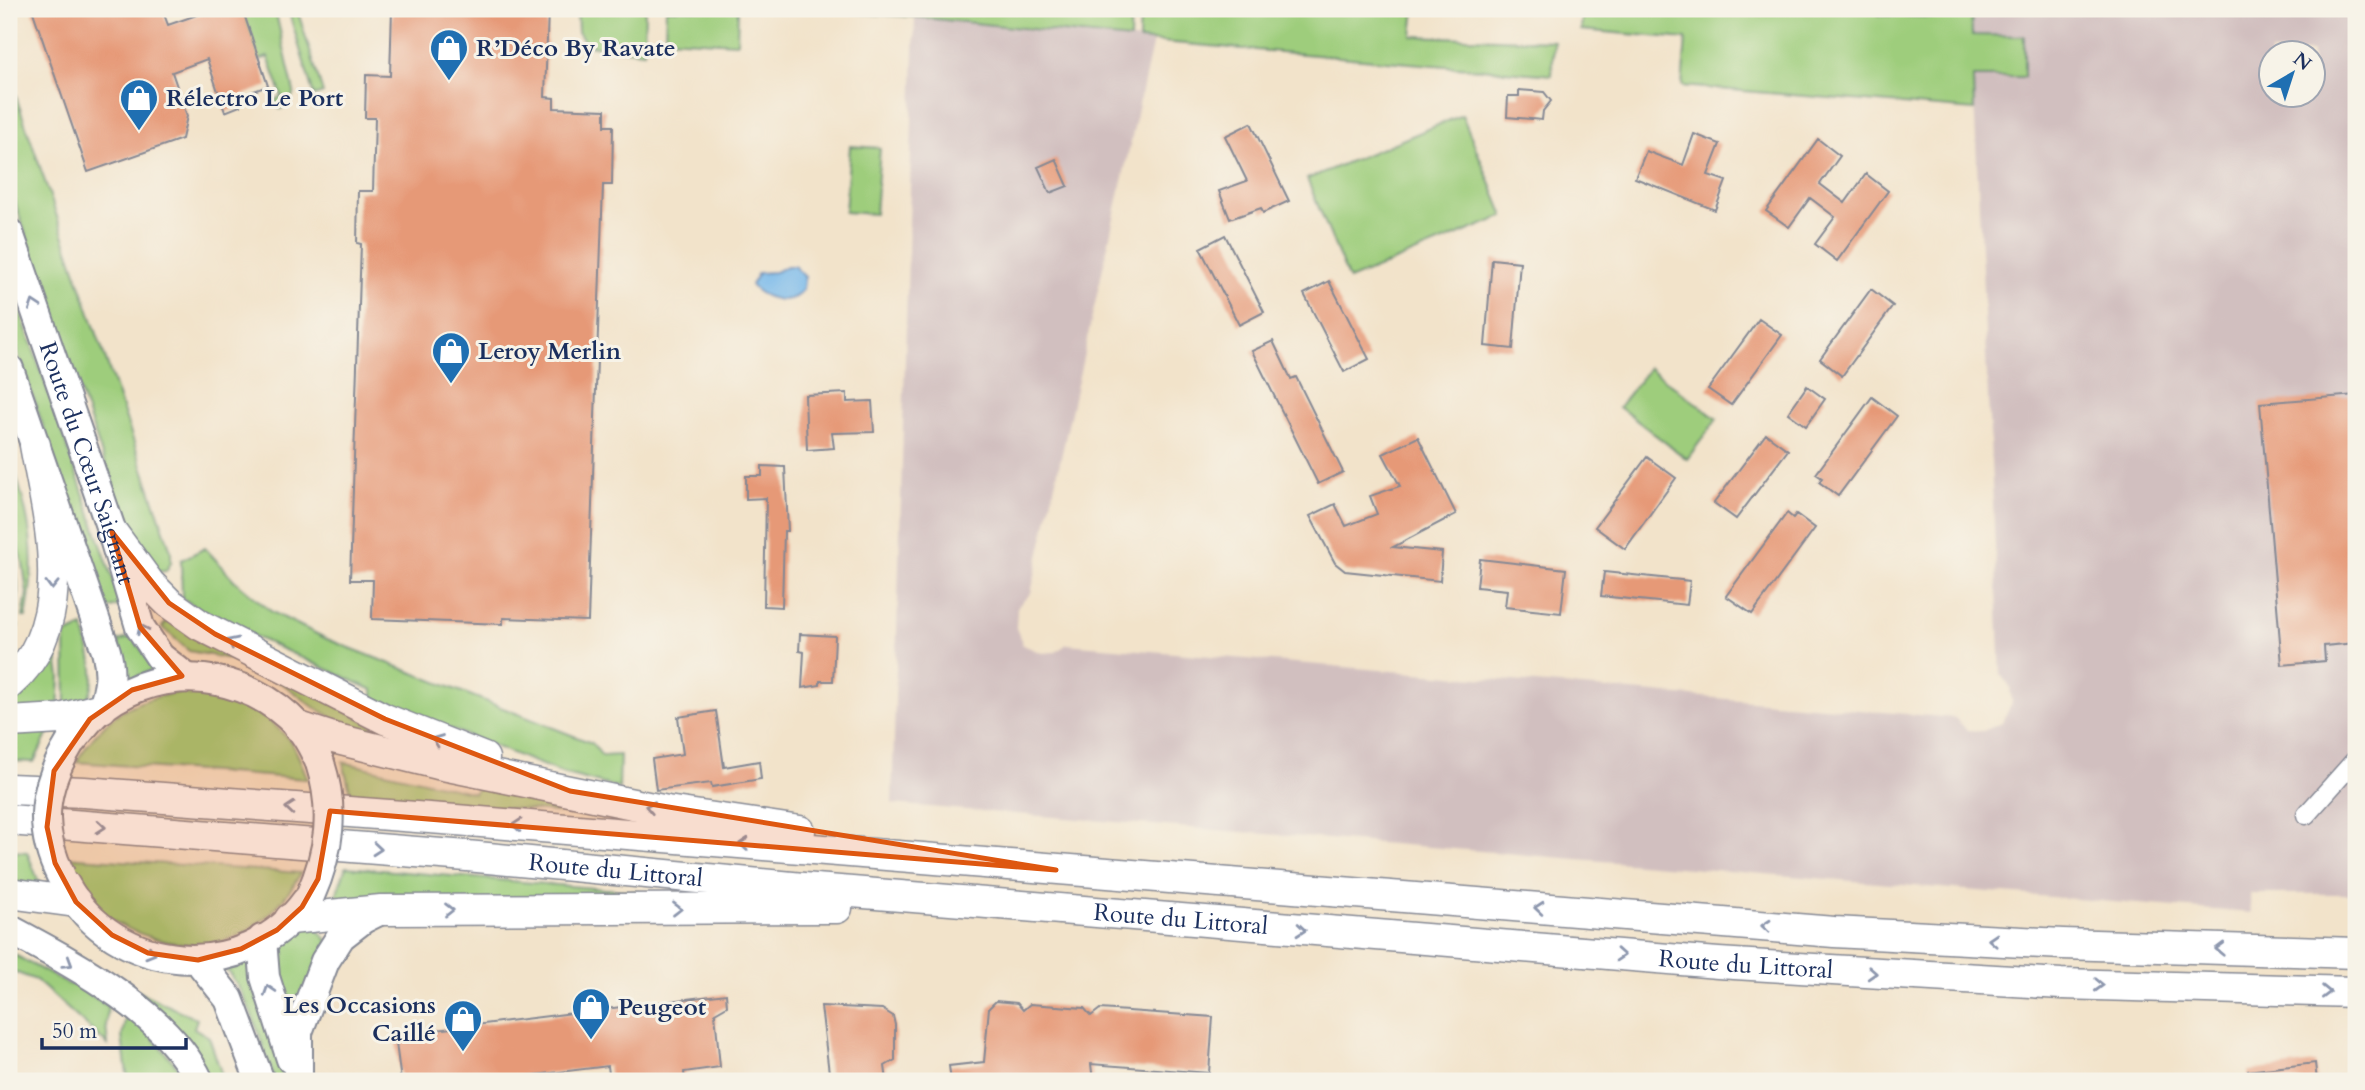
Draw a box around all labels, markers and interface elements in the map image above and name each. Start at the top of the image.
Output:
shop icon: R’Déco By Ravate [428,27,470,82]
place label: R’Déco By Ravate [476,32,676,65]
north arrow [2256,38,2326,108]
text: N [2287,46,2317,77]
shop icon: Rélectro Le Port [118,77,160,132]
place label: Rélectro Le Port [166,82,344,115]
one-way arrow [28,300,42,312]
shop icon: Leroy Merlin [430,330,472,385]
place label: Leroy Merlin [478,335,622,368]
street label: Route du Cœur Saignant [31,337,143,589]
one-way arrow [44,580,60,591]
one-way arrow [136,624,150,636]
one-way arrow [227,636,239,650]
one-way arrow [432,735,444,749]
one-way arrow [285,801,296,816]
one-way arrow [644,801,656,816]
one-way arrow [511,818,522,833]
one-way arrow [96,819,107,834]
one-way arrow [738,837,749,852]
one-way arrow [372,841,383,856]
street label: Route du Littoral [527,845,705,895]
street label: Route du Littoral [1092,895,1269,943]
one-way arrow [672,901,682,917]
one-way arrow [1533,901,1544,916]
one-way arrow [444,902,455,918]
one-way arrow [1760,919,1771,934]
one-way arrow [1295,922,1306,937]
one-way arrow [1987,933,1998,948]
street label: Route du Littoral [1657,942,1834,987]
one-way arrow [2214,942,2225,957]
one-way arrow [145,945,157,960]
one-way arrow [1615,947,1626,962]
one-way arrow [61,955,74,968]
one-way arrow [1866,965,1877,980]
one-way arrow [2093,977,2104,992]
one-way arrow [2321,984,2332,1000]
one-way arrow [263,985,277,997]
shop icon: Peugeot [570,986,612,1041]
place label: Les Occasions Caillé [283,989,436,1050]
place label: Peugeot [618,991,707,1024]
shop icon: Les Occasions Caillé [442,998,484,1053]
scale bar [42,1006,186,1050]
text: 50 m [52,1017,97,1046]

